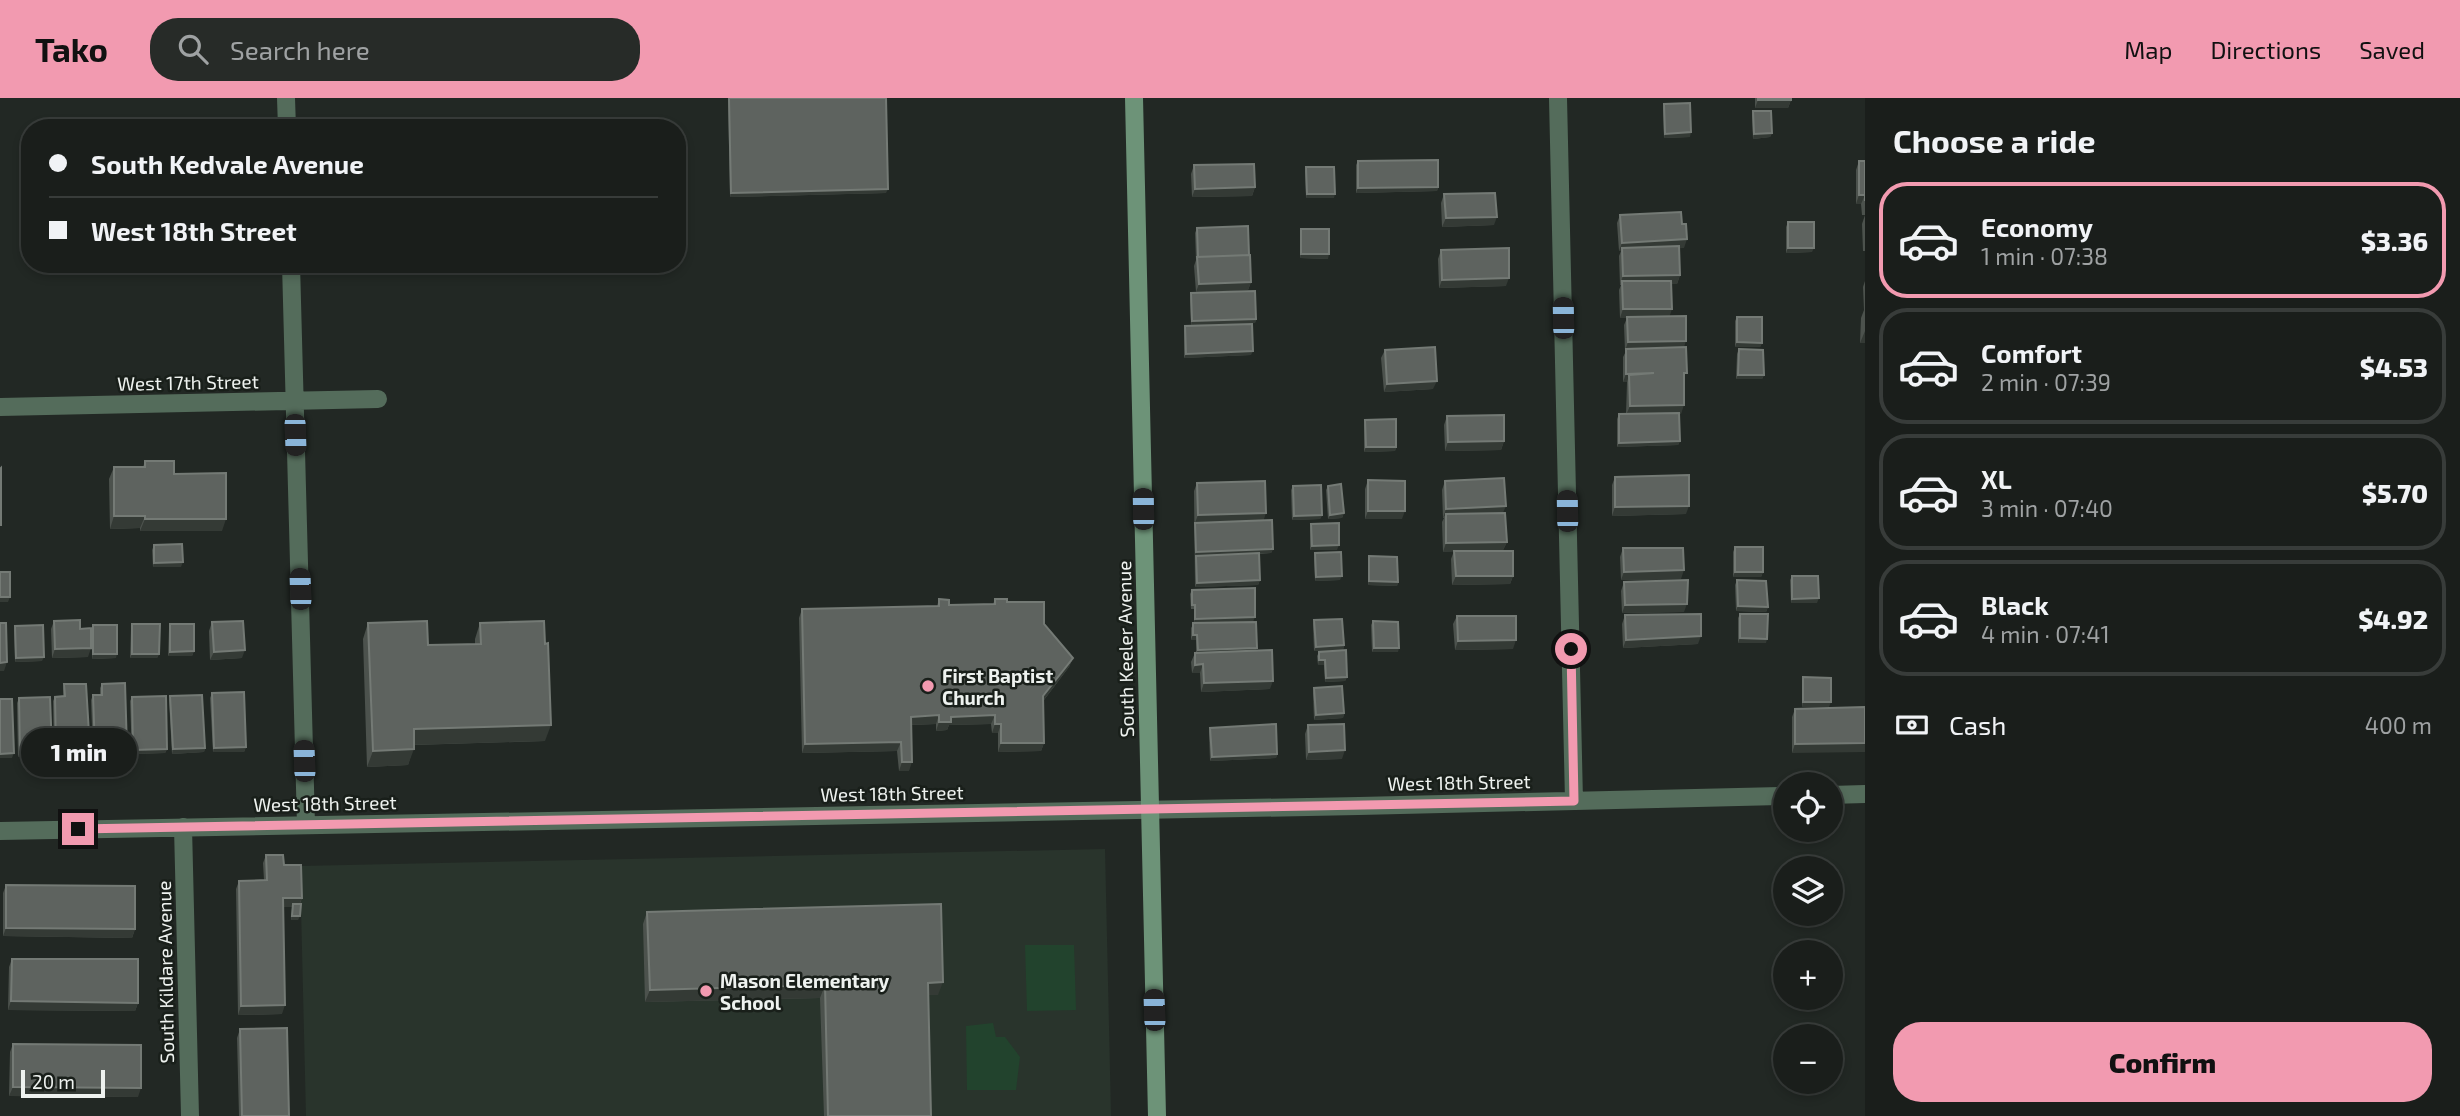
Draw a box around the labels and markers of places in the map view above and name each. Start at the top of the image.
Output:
place label: First Baptist Church [942,664,1053,709]
marker: First Baptist Church [920,678,936,694]
place label: Mason Elementary School [720,969,890,1014]
marker: Mason Elementary School [698,983,714,999]

